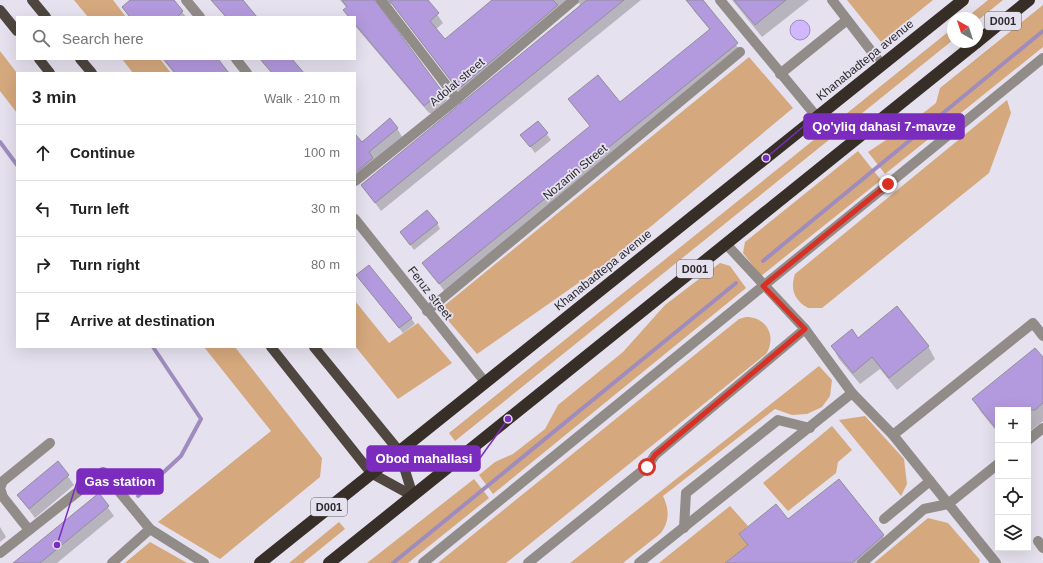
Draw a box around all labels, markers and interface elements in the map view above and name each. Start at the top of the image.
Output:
north arrow [947,12,983,48]
road number: D001 [985,12,1021,30]
search box [16,16,356,60]
street label: Khanabadtepa avenue [814,16,917,103]
icon: search [30,27,52,49]
text: Search here [62,30,144,47]
street label: Adolat street [427,55,488,109]
text: 3 min [32,88,76,107]
text: Walk · 210 m [264,91,340,106]
callout: Qo'yliq dahasi 7-mavze [804,114,964,139]
text: Qo'yliq dahasi 7-mavze [812,119,956,134]
street label: Nozanin Street [540,141,610,203]
icon: ahead [32,142,54,164]
text: Continue [70,144,135,161]
text: 100 m [304,145,340,160]
route end [879,175,897,193]
icon: left [32,198,54,220]
text: Turn left [70,200,129,217]
text: 30 m [311,201,340,216]
street label: Khanabadtepa avenue [552,226,655,313]
icon: right [32,254,54,276]
text: Turn right [70,256,140,273]
text: 80 m [311,257,340,272]
road number: D001 [677,260,713,278]
street label: Feruz street [405,263,456,323]
icon: arrive [32,310,54,332]
text: Arrive at destination [70,312,215,329]
map controls [995,407,1031,551]
button: + [995,407,1031,443]
button: − [995,443,1031,479]
callout: Obod mahallasi [367,446,480,471]
text: Obod mahallasi [376,451,472,466]
route start [638,458,656,476]
callout: Gas station [77,469,163,494]
text: Gas station [85,474,155,489]
button: locate [995,479,1031,515]
road number: D001 [311,498,347,516]
button: layers [995,515,1031,551]

